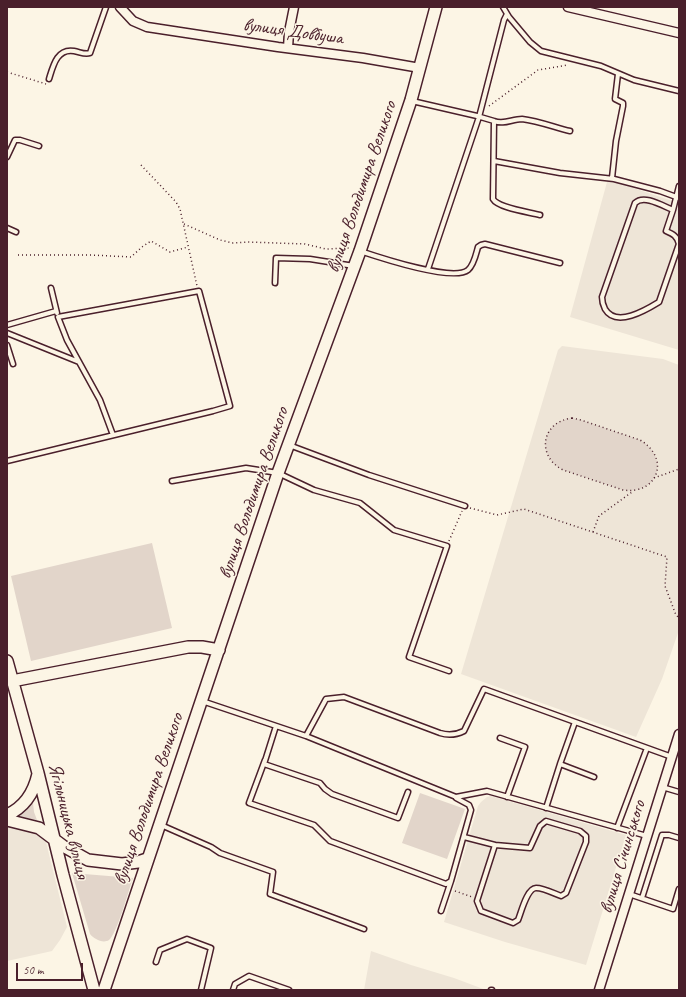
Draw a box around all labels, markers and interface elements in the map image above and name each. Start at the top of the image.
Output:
street label: вулиця Довбуша [242,14,344,50]
street label: вулиця Володимира Великого [322,98,402,276]
street label: вулиця Володимира Великого [214,404,294,582]
street label: вулиця Володимира Великого [109,710,189,888]
street label: Ягільницька вулиця [43,761,93,881]
street label: вулиця Січинського [595,798,651,916]
scale bar [18,955,85,981]
text: 50 m [23,962,43,978]

